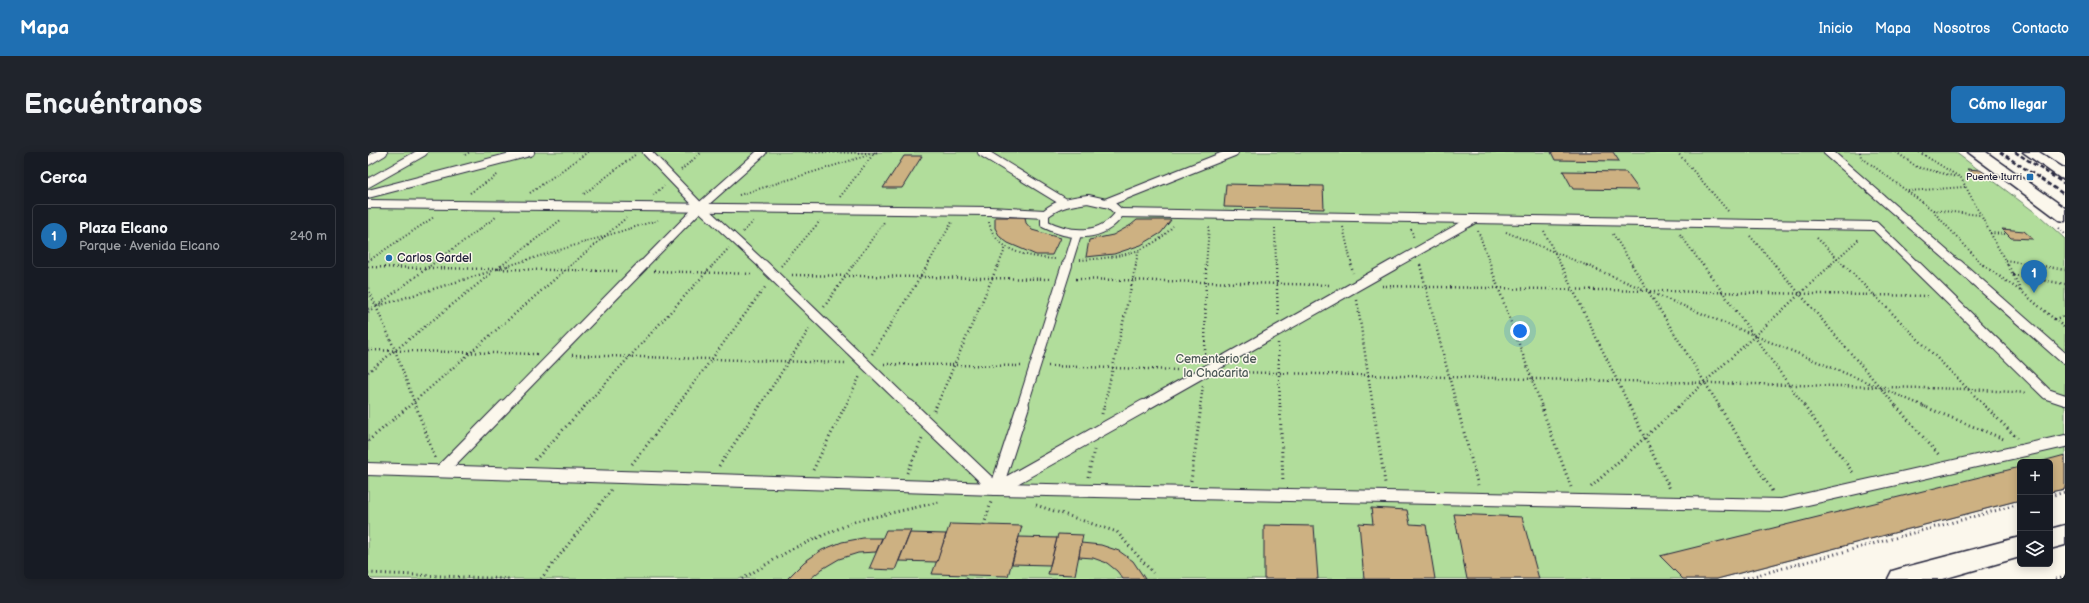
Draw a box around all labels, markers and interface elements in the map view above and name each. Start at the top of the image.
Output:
text: Mapa [20,17,69,40]
text: Inicio [1819,20,1853,37]
text: Mapa [1875,20,1911,37]
text: Nosotros [1933,20,1990,37]
text: Contacto [2012,20,2069,37]
button: Cómo llegar [1951,86,2065,123]
text: Encuéntranos [24,88,202,121]
text: Cerca [40,168,87,188]
place label: Puente Iturri [1966,171,2022,183]
marker: Puente Iturri [2025,172,2035,182]
text: Plaza Elcano [79,219,168,238]
text: 1 [51,228,57,244]
text: 240 m [290,228,327,244]
text: Parque · Avenida Elcano [79,238,220,254]
place label: Carlos Gardel [397,251,472,266]
marker: Carlos Gardel [384,253,394,263]
pin: 1 [2021,260,2047,293]
your location [1510,321,1530,341]
park label: Cementerio de la Chacarita [1175,352,1257,381]
map controls [2017,459,2053,567]
button: + [2017,459,2053,495]
button: − [2017,495,2053,531]
button: layers [2017,531,2053,567]

